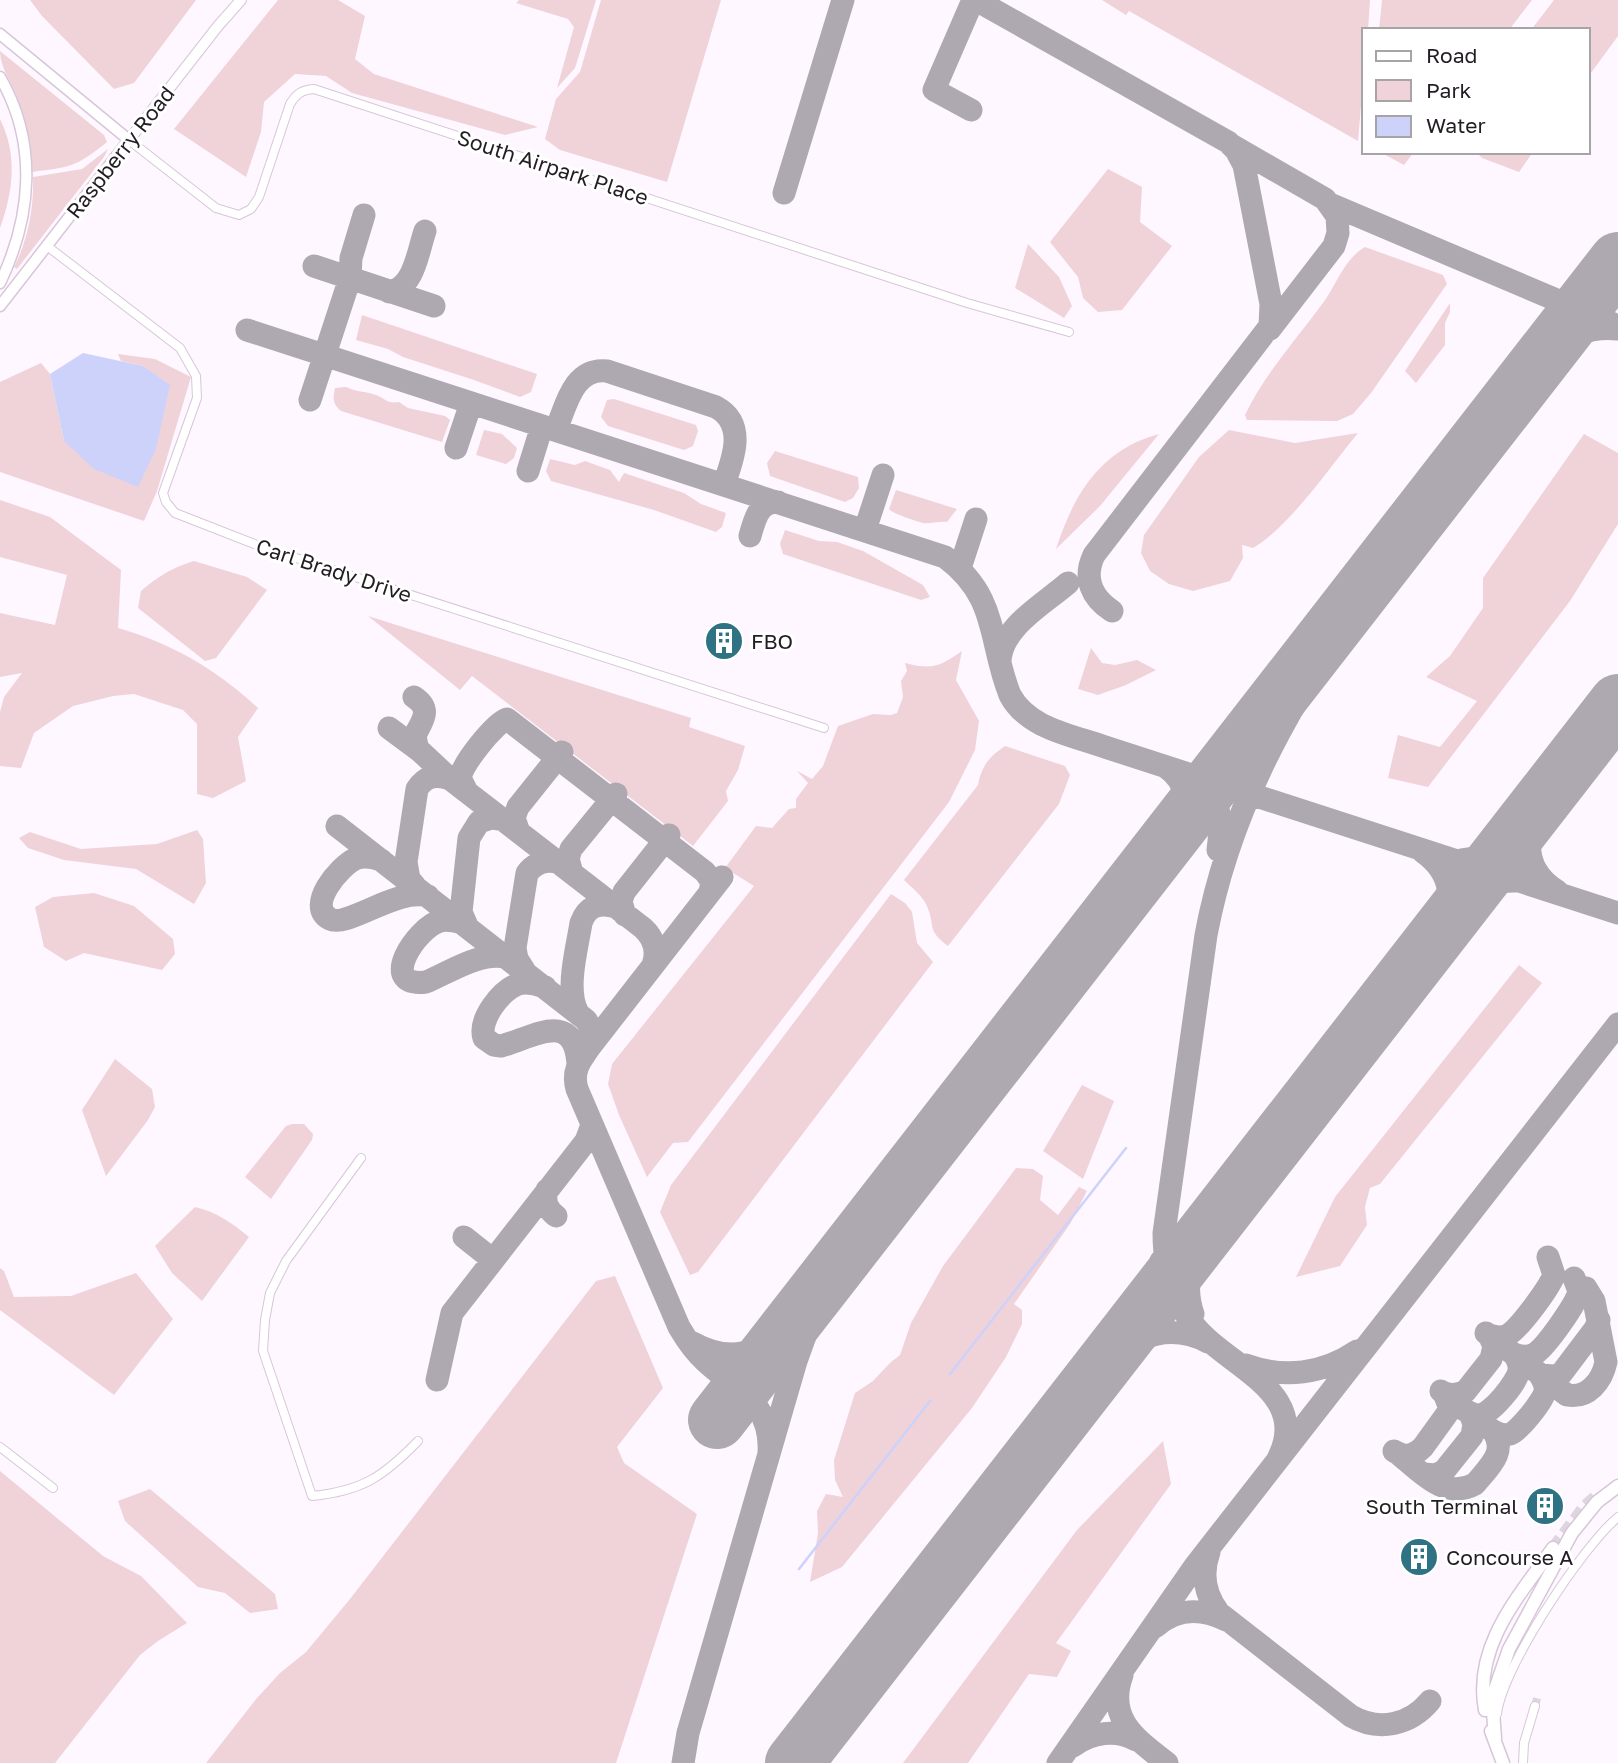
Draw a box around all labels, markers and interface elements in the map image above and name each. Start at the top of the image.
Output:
legend [1362,28,1590,154]
text: Road [1426,42,1477,68]
text: Park [1426,77,1472,103]
street label: Raspberry Road [60,81,180,223]
text: Water [1426,112,1486,138]
street label: South Airpark Place [454,124,652,210]
street label: Carl Brady Drive [253,533,415,607]
building icon: FBO [703,620,745,662]
place label: FBO [751,628,793,654]
building icon: South Terminal [1524,1485,1566,1527]
place label: South Terminal [1365,1493,1518,1519]
building icon: Concourse A [1398,1536,1440,1578]
place label: Concourse A [1446,1544,1573,1570]

